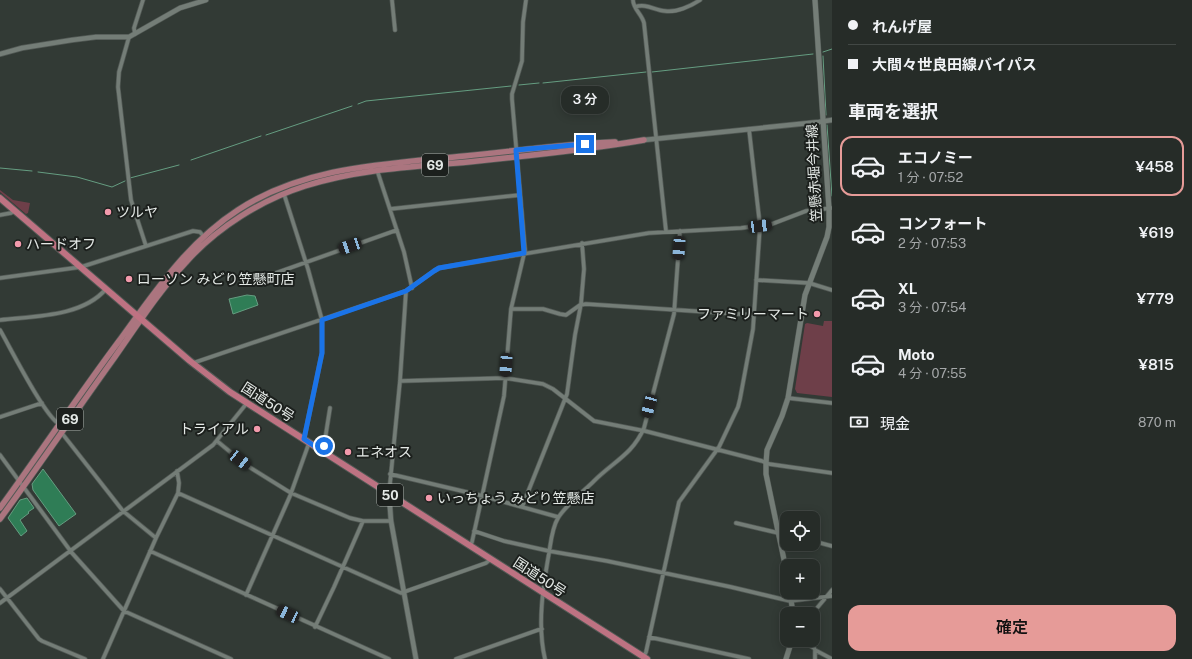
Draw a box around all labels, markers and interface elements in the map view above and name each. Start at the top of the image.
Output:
text: れんげ屋 [872,18,932,35]
text: 大間々世良田線バイパス [872,56,1037,73]
callout: 3 分 [561,86,609,114]
text: 3 分 [573,92,597,107]
text: 車両を選択 [848,101,938,122]
street label: 笠懸赤堀今井線 [803,124,825,222]
route end [576,135,594,153]
icon: car [850,148,886,184]
text: エコノミー [898,149,973,166]
road number: 69 [422,154,448,176]
text: ¥458 [1135,158,1174,175]
text: 1 分 · 07:52 [898,170,963,185]
place label: ツルヤ [116,204,158,220]
marker: ツルヤ [103,207,113,217]
icon: car [850,214,886,250]
text: コンフォート [898,215,988,232]
car [747,219,773,233]
text: ¥619 [1139,224,1174,241]
place label: ハードオフ [26,236,96,252]
car [337,236,363,256]
car [672,236,686,260]
text: 2 分 · 07:53 [898,236,966,251]
marker: ハードオフ [13,239,23,249]
place label: ローソン みどり笠懸町店 [137,271,294,287]
marker: ローソン みどり笠懸町店 [124,274,134,284]
icon: car [850,280,886,316]
text: XL [898,280,917,297]
text: ¥779 [1136,290,1174,307]
text: 3 分 · 07:54 [898,300,967,315]
place label: ファミリーマート [697,306,809,322]
marker: ファミリーマート [812,309,822,319]
icon: car [850,346,886,382]
text: Moto [898,346,935,363]
car [499,353,513,377]
text: ¥815 [1138,356,1174,373]
text: 4 分 · 07:55 [898,366,967,381]
street label: 国道50号 [239,379,297,425]
car [640,393,658,419]
road number: 69 [57,408,83,430]
icon: cash [848,411,870,433]
text: 現金 [880,415,910,432]
text: 870 m [1138,415,1176,430]
place label: トライアル [179,421,249,437]
marker: トライアル [252,424,262,434]
route start [315,437,333,455]
place label: エネオス [356,444,412,460]
marker: エネオス [343,447,353,457]
car [227,448,253,472]
road number: 50 [377,484,403,506]
place label: いっちょう みどり笠懸店 [437,490,594,506]
marker: いっちょう みどり笠懸店 [424,493,434,503]
map controls [780,511,820,647]
button: locate [780,511,820,551]
street label: 国道50号 [511,554,569,600]
button: + [780,559,820,599]
car [275,603,301,625]
button: 確定 [848,605,1176,651]
button: − [780,607,820,647]

